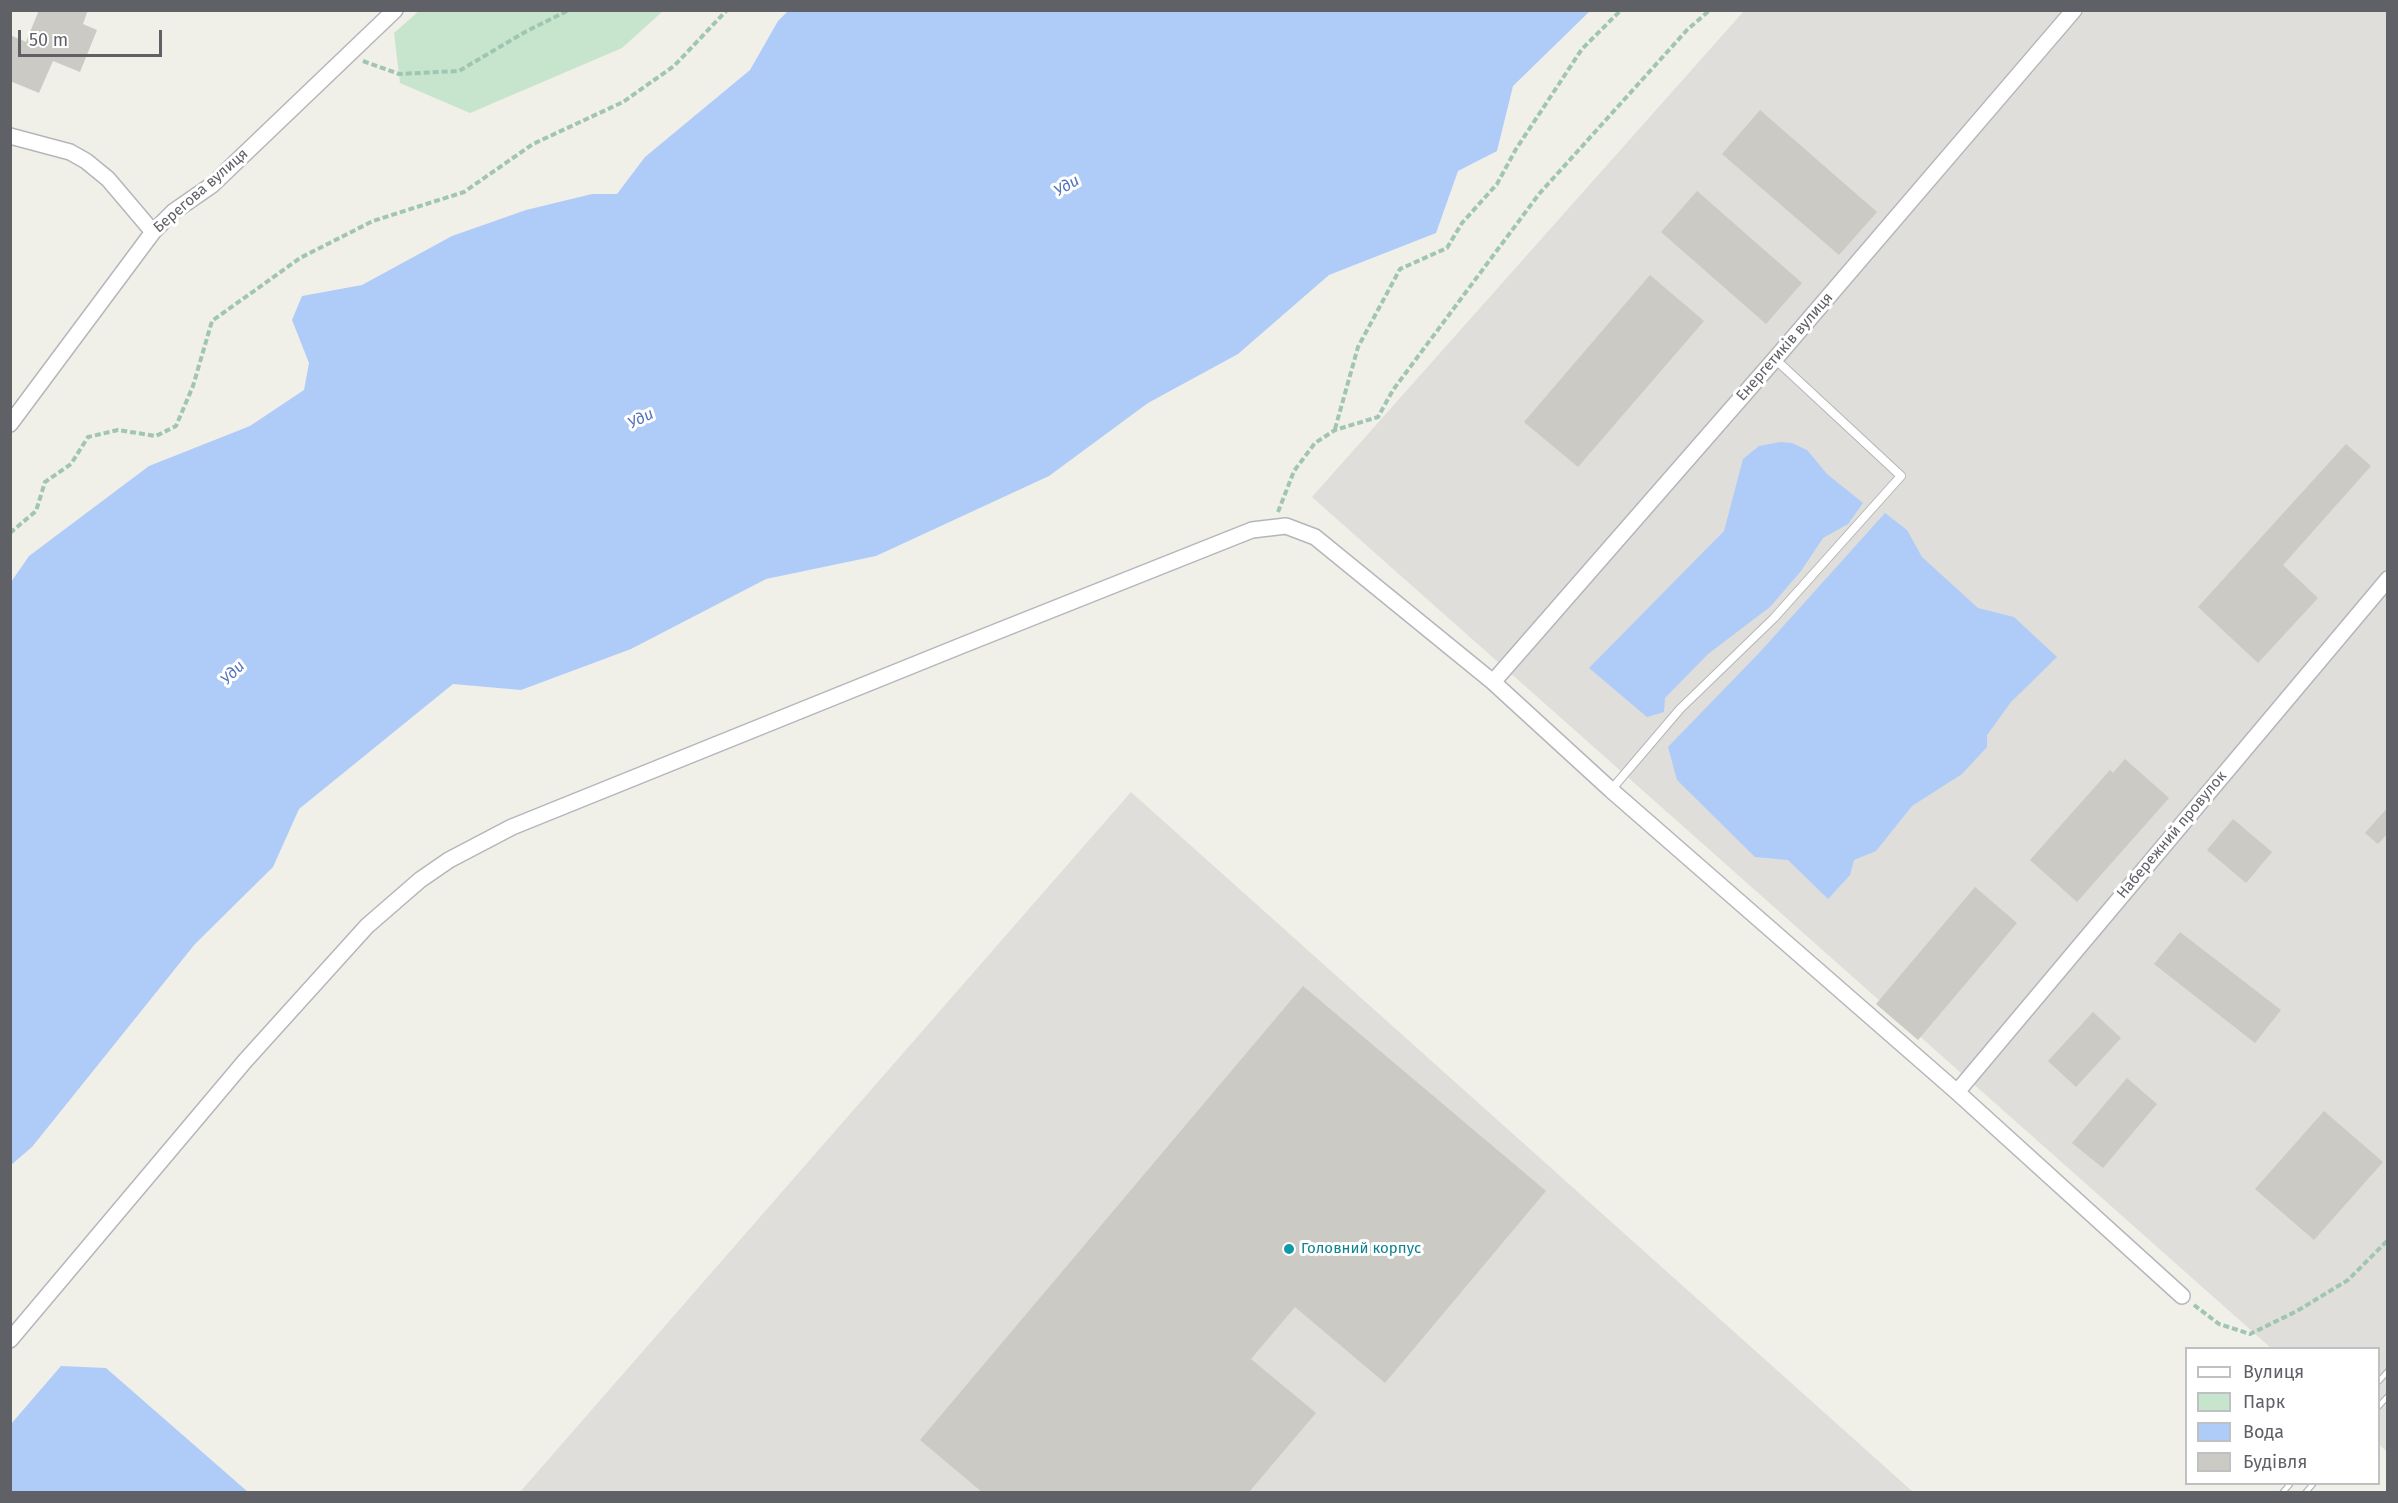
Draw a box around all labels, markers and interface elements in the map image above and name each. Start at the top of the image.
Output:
scale bar [21,18,165,56]
text: 50 m [29,29,68,51]
street label: Берегова вулиця [150,145,252,237]
water label: Уди [1051,171,1083,201]
street label: Енергетиків вулиця [1733,289,1837,405]
water label: Уди [625,405,657,433]
water label: Уди [217,657,249,689]
street label: Набережний провулок [2113,768,2231,902]
place label: Головний корпус [1301,1240,1421,1258]
marker: Головний корпус [1282,1242,1296,1256]
legend [2185,1347,2380,1485]
text: Вулиця [2243,1361,2304,1383]
text: Парк [2243,1391,2285,1413]
text: Вода [2243,1421,2284,1443]
text: Будівля [2243,1451,2307,1473]

